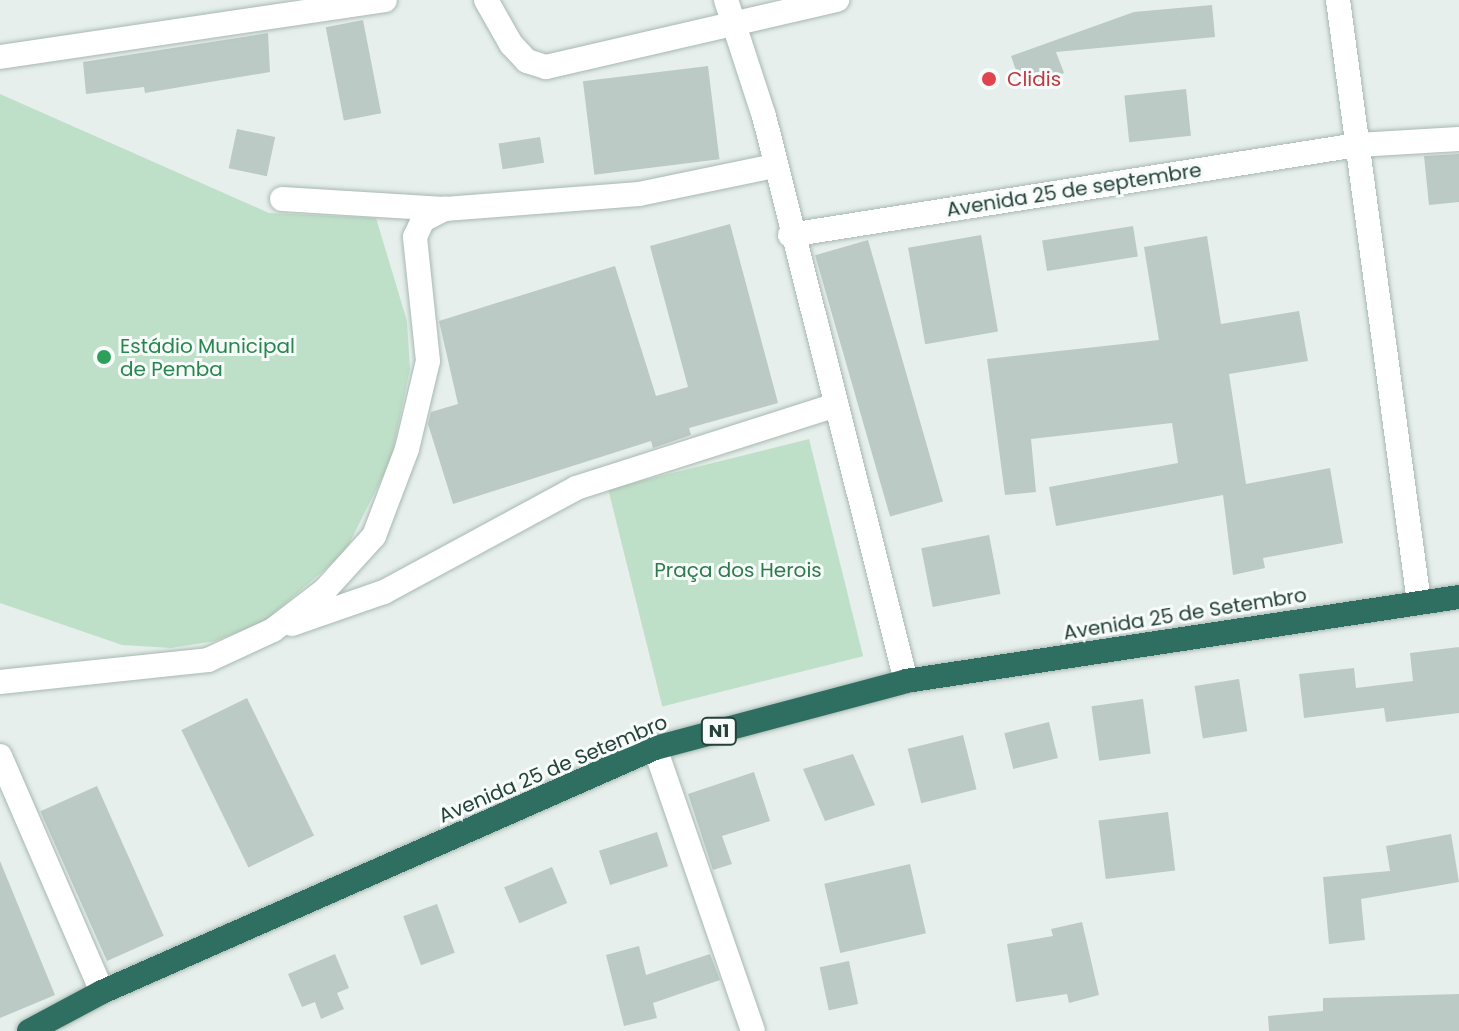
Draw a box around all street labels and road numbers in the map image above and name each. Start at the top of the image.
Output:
street label: Avenida 25 de septembre [945,158,1203,222]
street label: Avenida 25 de Setembro [1062,583,1308,645]
street label: Avenida 25 de Setembro [435,710,671,828]
road number: N1 [699,717,739,745]

